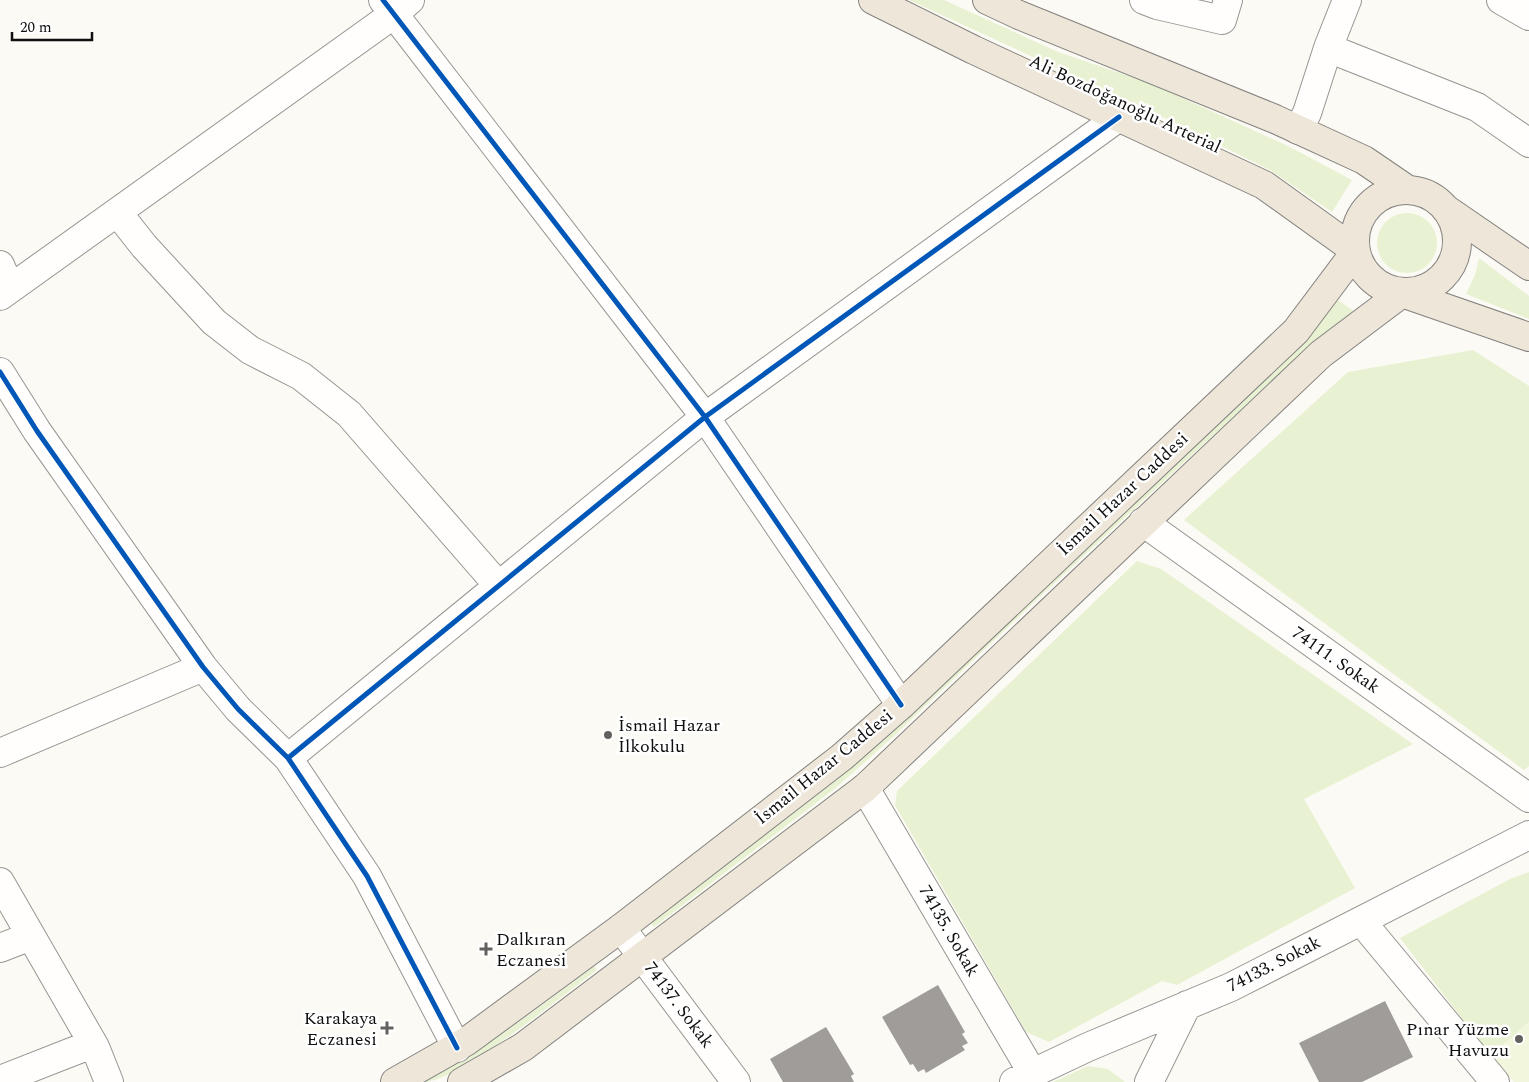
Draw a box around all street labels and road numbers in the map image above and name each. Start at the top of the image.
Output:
street label: Ali Bozdoğanoğlu Arterial [1024,48,1226,160]
street label: İsmail Hazar Caddesi [1051,426,1195,562]
street label: 74111. Sokak [1286,620,1386,700]
street label: İsmail Hazar Caddesi [749,703,899,831]
street label: 74135. Sokak [912,880,986,982]
street label: 74133. Sokak [1222,929,1326,999]
street label: 74137. Sokak [637,956,721,1054]

